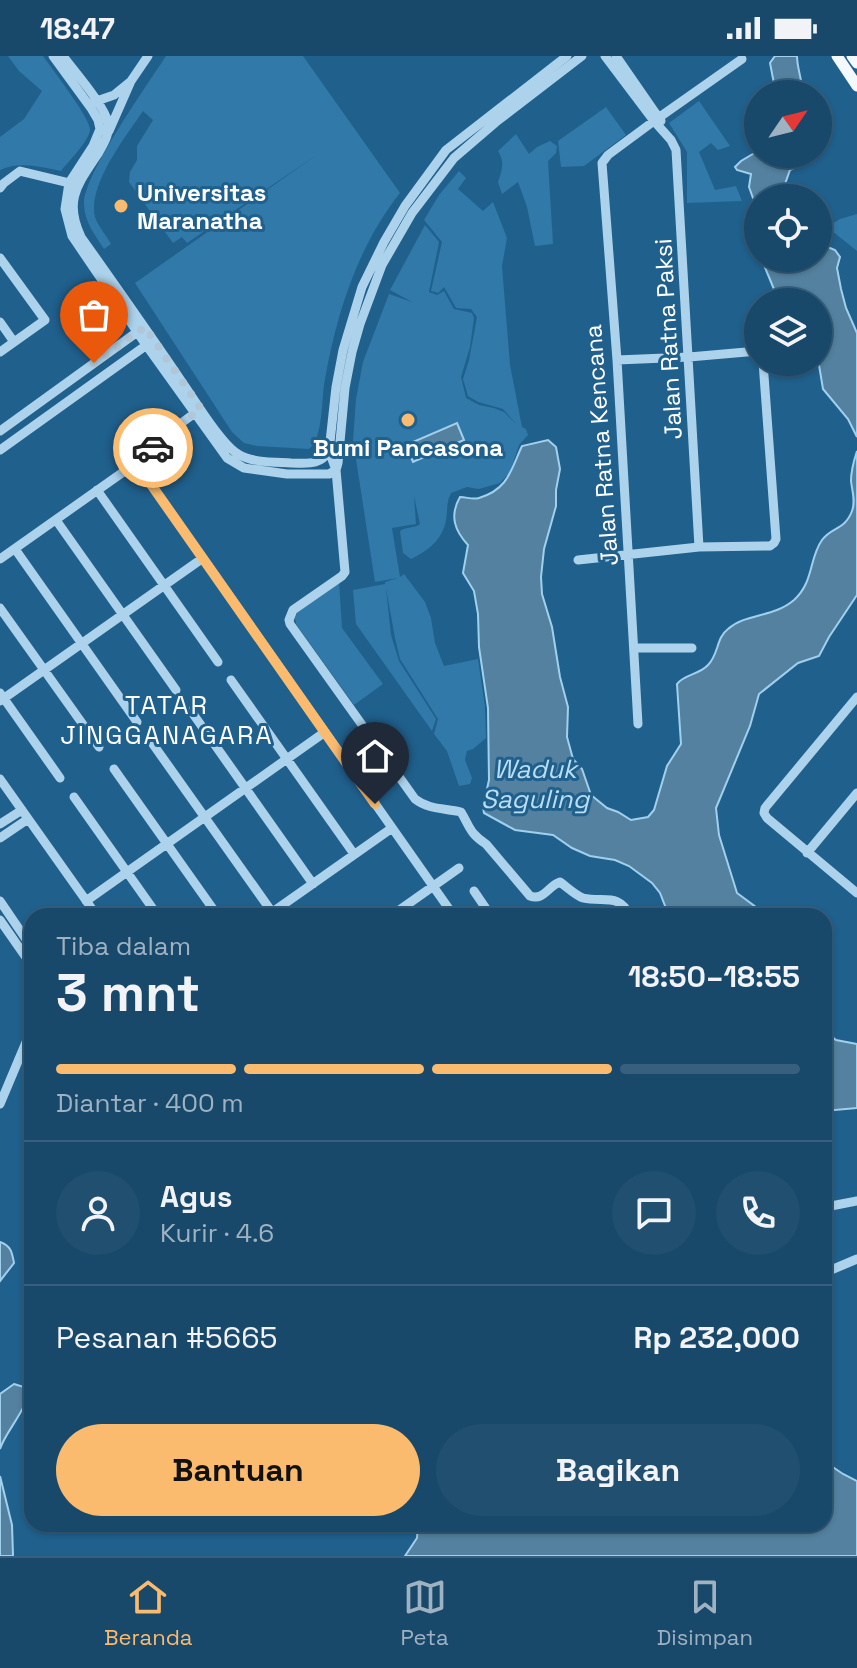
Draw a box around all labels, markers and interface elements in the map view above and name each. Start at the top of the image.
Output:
text: 18:47 [40,9,115,48]
north arrow [744,80,832,168]
map controls [744,80,832,376]
place label: Universitas Maranatha [137,177,266,236]
button: locate [744,184,832,272]
marker: Universitas Maranatha [112,197,130,215]
street label: Jalan Ratna Paksi [647,238,689,440]
pin [60,281,128,363]
button: layers [744,288,832,376]
icon: bag [72,293,116,337]
street label: Jalan Ratna Kencana [577,323,625,567]
courier [113,408,193,488]
marker: Bumi Pancasona [399,411,417,429]
icon: car [131,426,175,470]
place label: Bumi Pancasona [313,432,503,463]
district label: TATAR JINGGANAGARA [60,688,274,752]
pin [341,722,409,804]
icon: home [353,734,397,778]
water label: Waduk Saguling [481,752,591,816]
text: Tiba dalam [56,929,191,963]
text: 18:50–18:55 [628,957,800,996]
text: 3 mnt [56,960,200,1026]
text: Diantar · 400 m [56,1086,244,1120]
button: person [56,1171,140,1255]
button: chat [612,1171,696,1255]
button: phone [716,1171,800,1255]
text: Agus [160,1177,232,1216]
text: Kurir · 4.6 [160,1216,274,1250]
text: Pesanan #5665 [56,1318,277,1357]
text: Rp 232,000 [634,1318,800,1357]
button: Bantuan [56,1424,420,1516]
button: Bagikan [436,1424,800,1516]
tab: Beranda [104,1575,192,1651]
tab: Peta [401,1575,449,1651]
tab: Disimpan [657,1575,753,1651]

